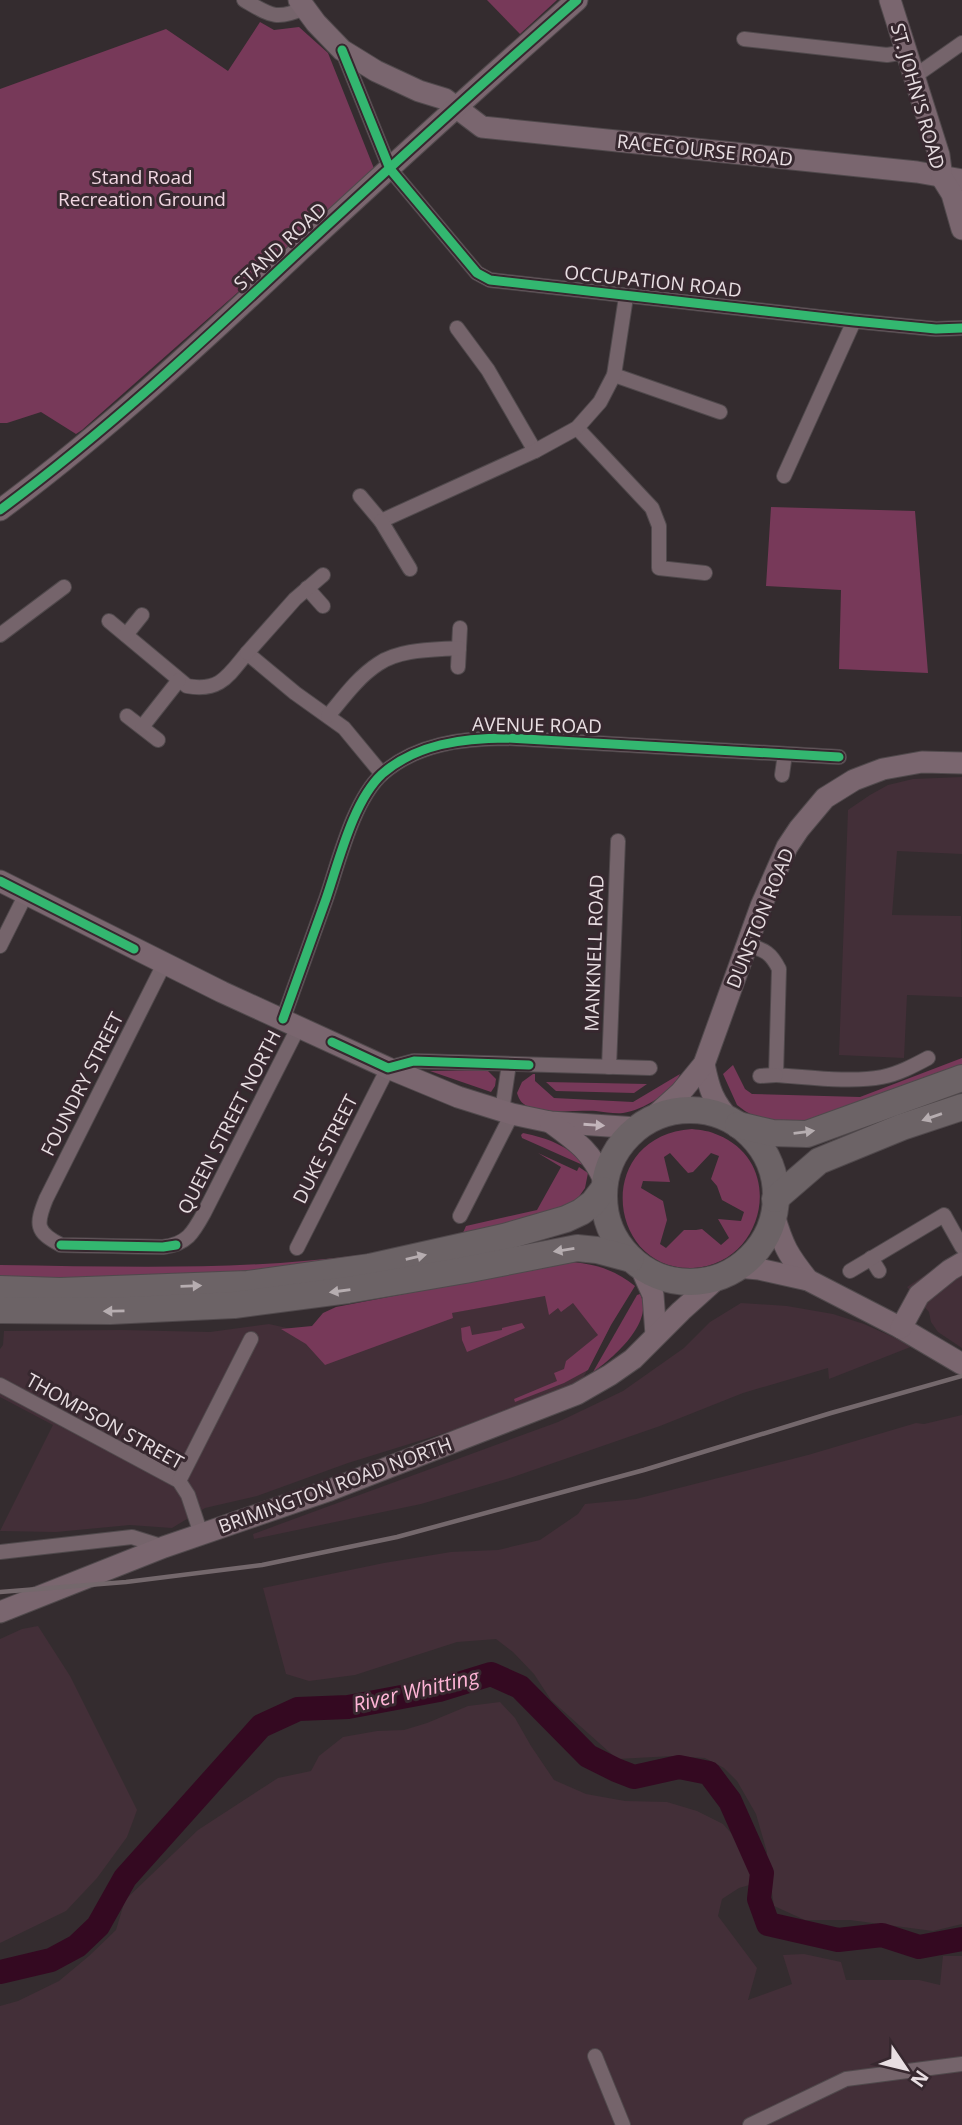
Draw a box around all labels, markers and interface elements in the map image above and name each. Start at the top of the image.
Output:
street label: ST. JOHN'S ROAD [885,20,951,172]
street label: RACECOURSE ROAD [616,128,794,172]
park label: Stand Road Recreation Ground [58,164,226,212]
street label: STAND ROAD [228,196,332,296]
street label: OCCUPATION ROAD [563,259,743,303]
street label: AVENUE ROAD [472,711,602,739]
street label: DUNSTON ROAD [720,844,800,992]
street label: MANKNELL ROAD [578,874,610,1032]
street label: FOUNDRY STREET [35,1007,130,1160]
street label: QUEEN STREET NORTH [171,1025,287,1219]
street label: DUKE STREET [286,1090,364,1208]
one-way arrow [922,1112,943,1123]
one-way arrow [583,1120,605,1131]
one-way arrow [793,1127,815,1138]
one-way arrow [553,1245,575,1256]
one-way arrow [405,1251,427,1262]
one-way arrow [180,1280,202,1291]
one-way arrow [329,1286,351,1297]
one-way arrow [103,1305,125,1316]
street label: THOMPSON STREET [22,1367,189,1475]
street label: BRIMINGTON ROAD NORTH [215,1431,455,1539]
water label: River Whitting [350,1662,483,1718]
north arrow [871,2034,941,2104]
text: N [905,2065,935,2093]

